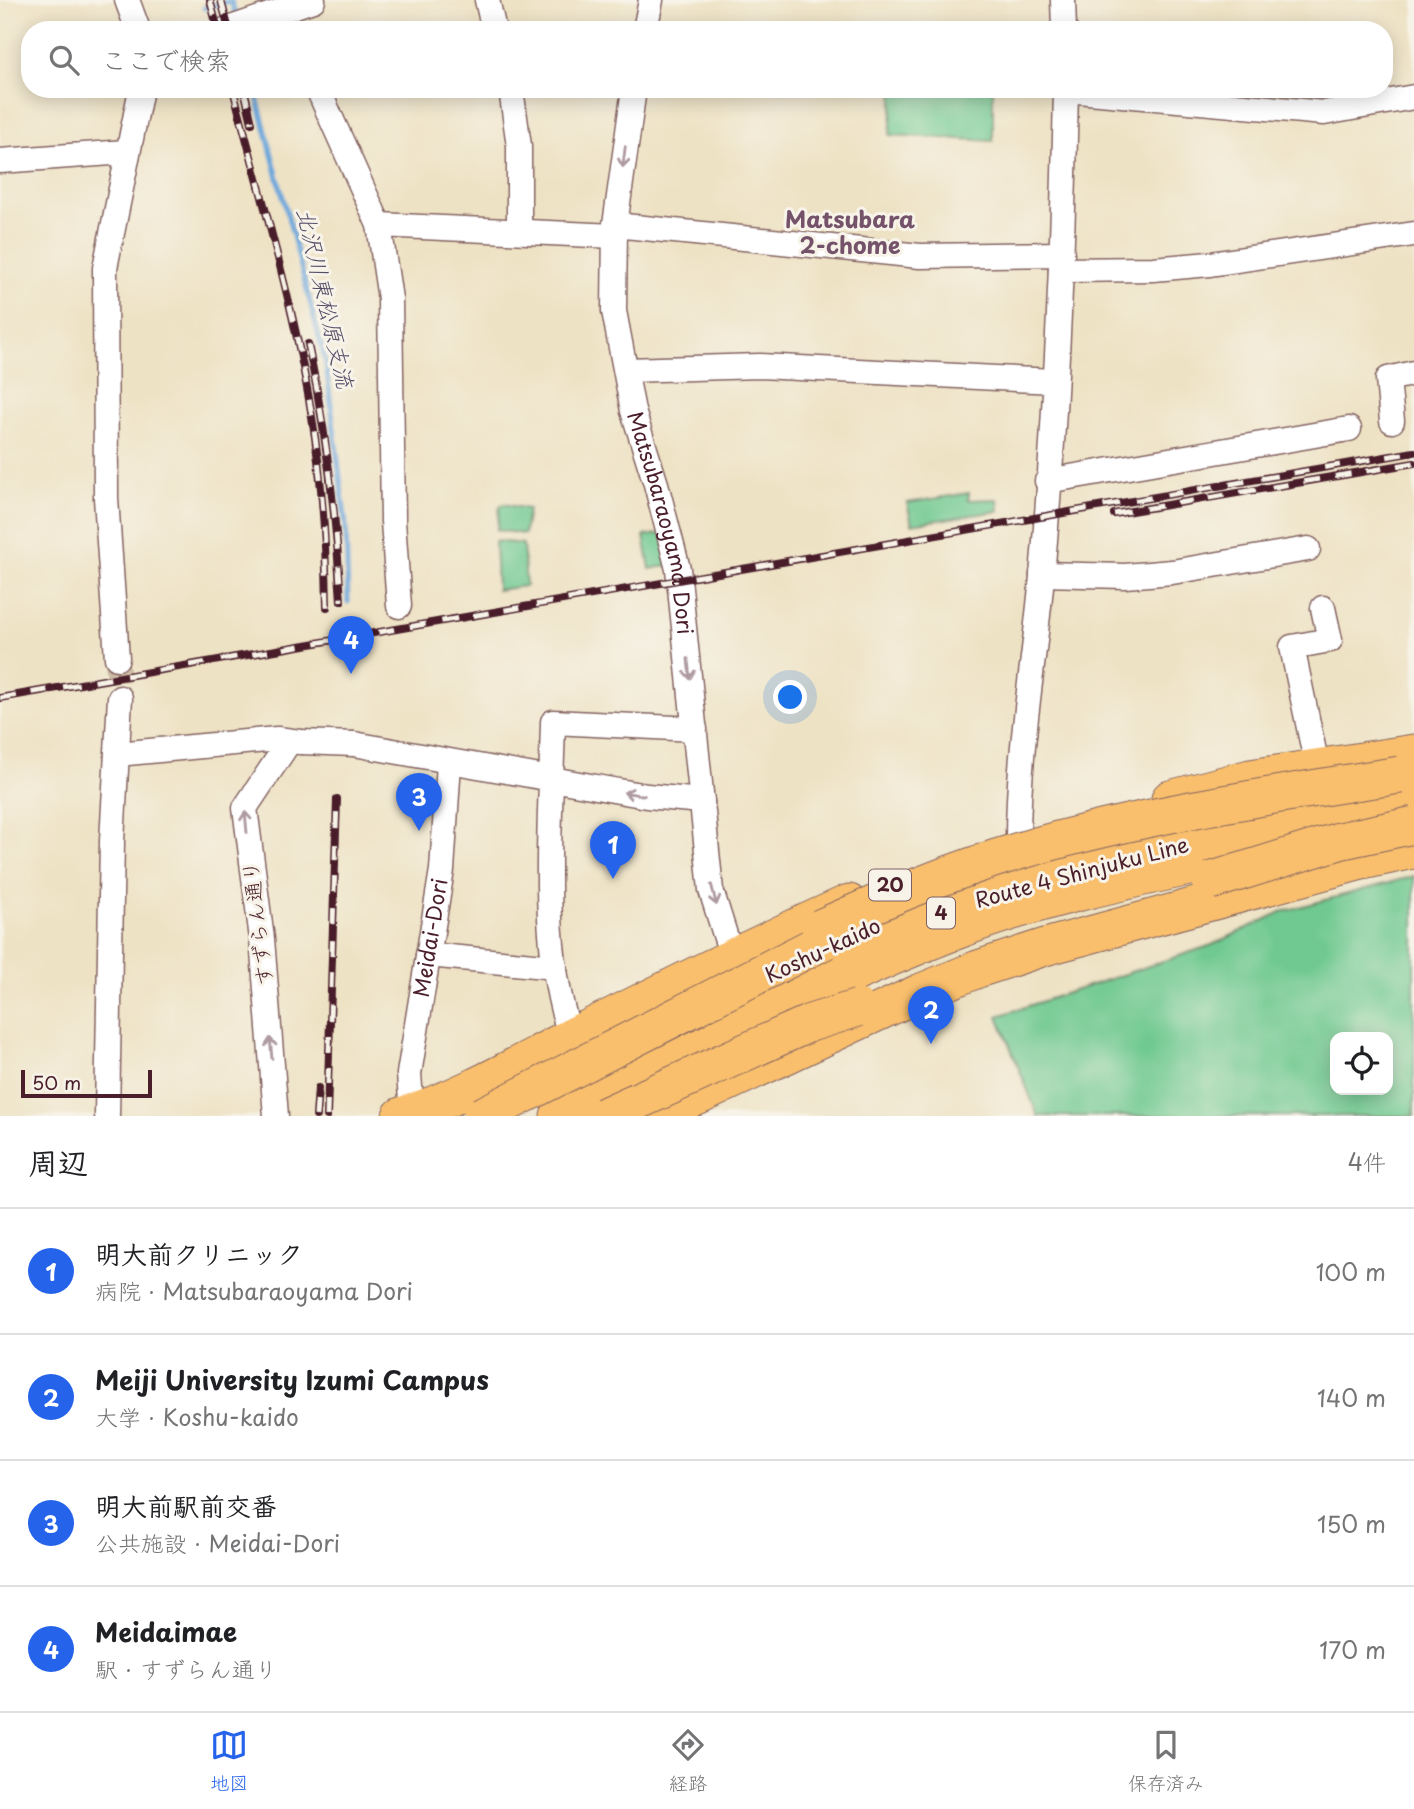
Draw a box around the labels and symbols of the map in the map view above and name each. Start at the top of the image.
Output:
one-way arrow [617,145,630,168]
district label: Matsubara 2-chome [785,201,915,262]
water label: 北沢川東松原支流 [289,204,365,393]
street label: Matsubaraoyama Dori [620,407,703,636]
pin: 4 [328,616,374,674]
one-way arrow [683,657,696,680]
your location [773,680,807,714]
pin: 3 [396,773,442,831]
one-way arrow [623,787,646,800]
one-way arrow [239,811,252,834]
pin: 1 [590,821,636,879]
street label: Route 4 Shinjuku Line [971,827,1192,915]
street label: すずらん通り [232,859,280,988]
road number: 20 [869,870,911,900]
street label: Meidai-Dori [404,876,454,999]
one-way arrow [708,883,721,906]
road number: 4 [927,897,955,928]
street label: Koshu-kaido [759,908,885,990]
pin: 2 [908,986,954,1044]
one-way arrow [264,1037,277,1060]
scale bar [21,1067,152,1099]

